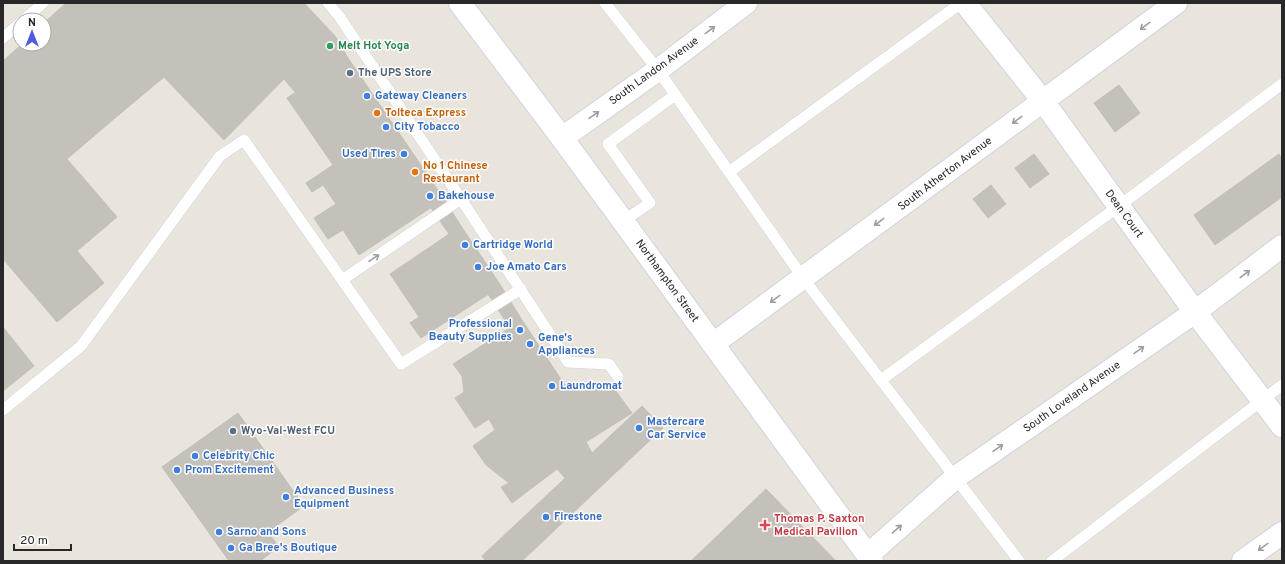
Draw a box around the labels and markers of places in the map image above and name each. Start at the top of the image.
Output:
place label: Melt Hot Yoga [338,39,409,53]
marker: Melt Hot Yoga [325,41,335,51]
place label: The UPS Store [358,66,432,80]
marker: The UPS Store [345,68,355,78]
place label: Gateway Cleaners [375,89,467,103]
marker: Gateway Cleaners [362,91,372,101]
place label: Tolteca Express [385,106,466,120]
marker: Tolteca Express [372,108,382,118]
place label: City Tobacco [394,120,460,134]
marker: City Tobacco [381,122,391,132]
place label: Used Tires [342,147,396,161]
marker: Used Tires [399,149,409,159]
place label: No 1 Chinese Restaurant [423,159,488,186]
marker: No 1 Chinese Restaurant [410,167,420,177]
place label: Bakehouse [438,189,495,203]
marker: Bakehouse [425,191,435,201]
place label: Cartridge World [473,238,553,252]
marker: Cartridge World [460,240,470,250]
place label: Joe Amato Cars [486,260,567,274]
marker: Joe Amato Cars [473,262,483,272]
place label: Professional Beauty Supplies [429,317,512,344]
marker: Professional Beauty Supplies [515,325,525,335]
place label: Gene's Appliances [538,331,595,358]
marker: Gene's Appliances [525,339,535,349]
place label: Laundromat [560,379,622,393]
marker: Laundromat [547,381,557,391]
place label: Mastercare Car Service [647,415,706,442]
marker: Mastercare Car Service [634,423,644,433]
place label: Wyo-Val-West FCU [241,424,335,438]
marker: Wyo-Val-West FCU [228,426,238,436]
place label: Celebrity Chic [203,449,275,463]
marker: Celebrity Chic [190,451,200,461]
place label: Prom Excitement [185,463,274,477]
marker: Prom Excitement [172,465,182,475]
place label: Advanced Business Equipment [294,484,394,511]
marker: Advanced Business Equipment [281,492,291,502]
place label: Firestone [554,510,602,524]
marker: Firestone [541,512,551,522]
place label: Thomas P. Saxton Medical Pavilion [774,512,864,539]
marker: Thomas P. Saxton Medical Pavilion [759,519,771,531]
place label: Sarno and Sons [227,525,306,539]
marker: Sarno and Sons [214,527,224,537]
place label: Ga Bree's Boutique [239,541,337,555]
marker: Ga Bree's Boutique [226,543,236,553]

